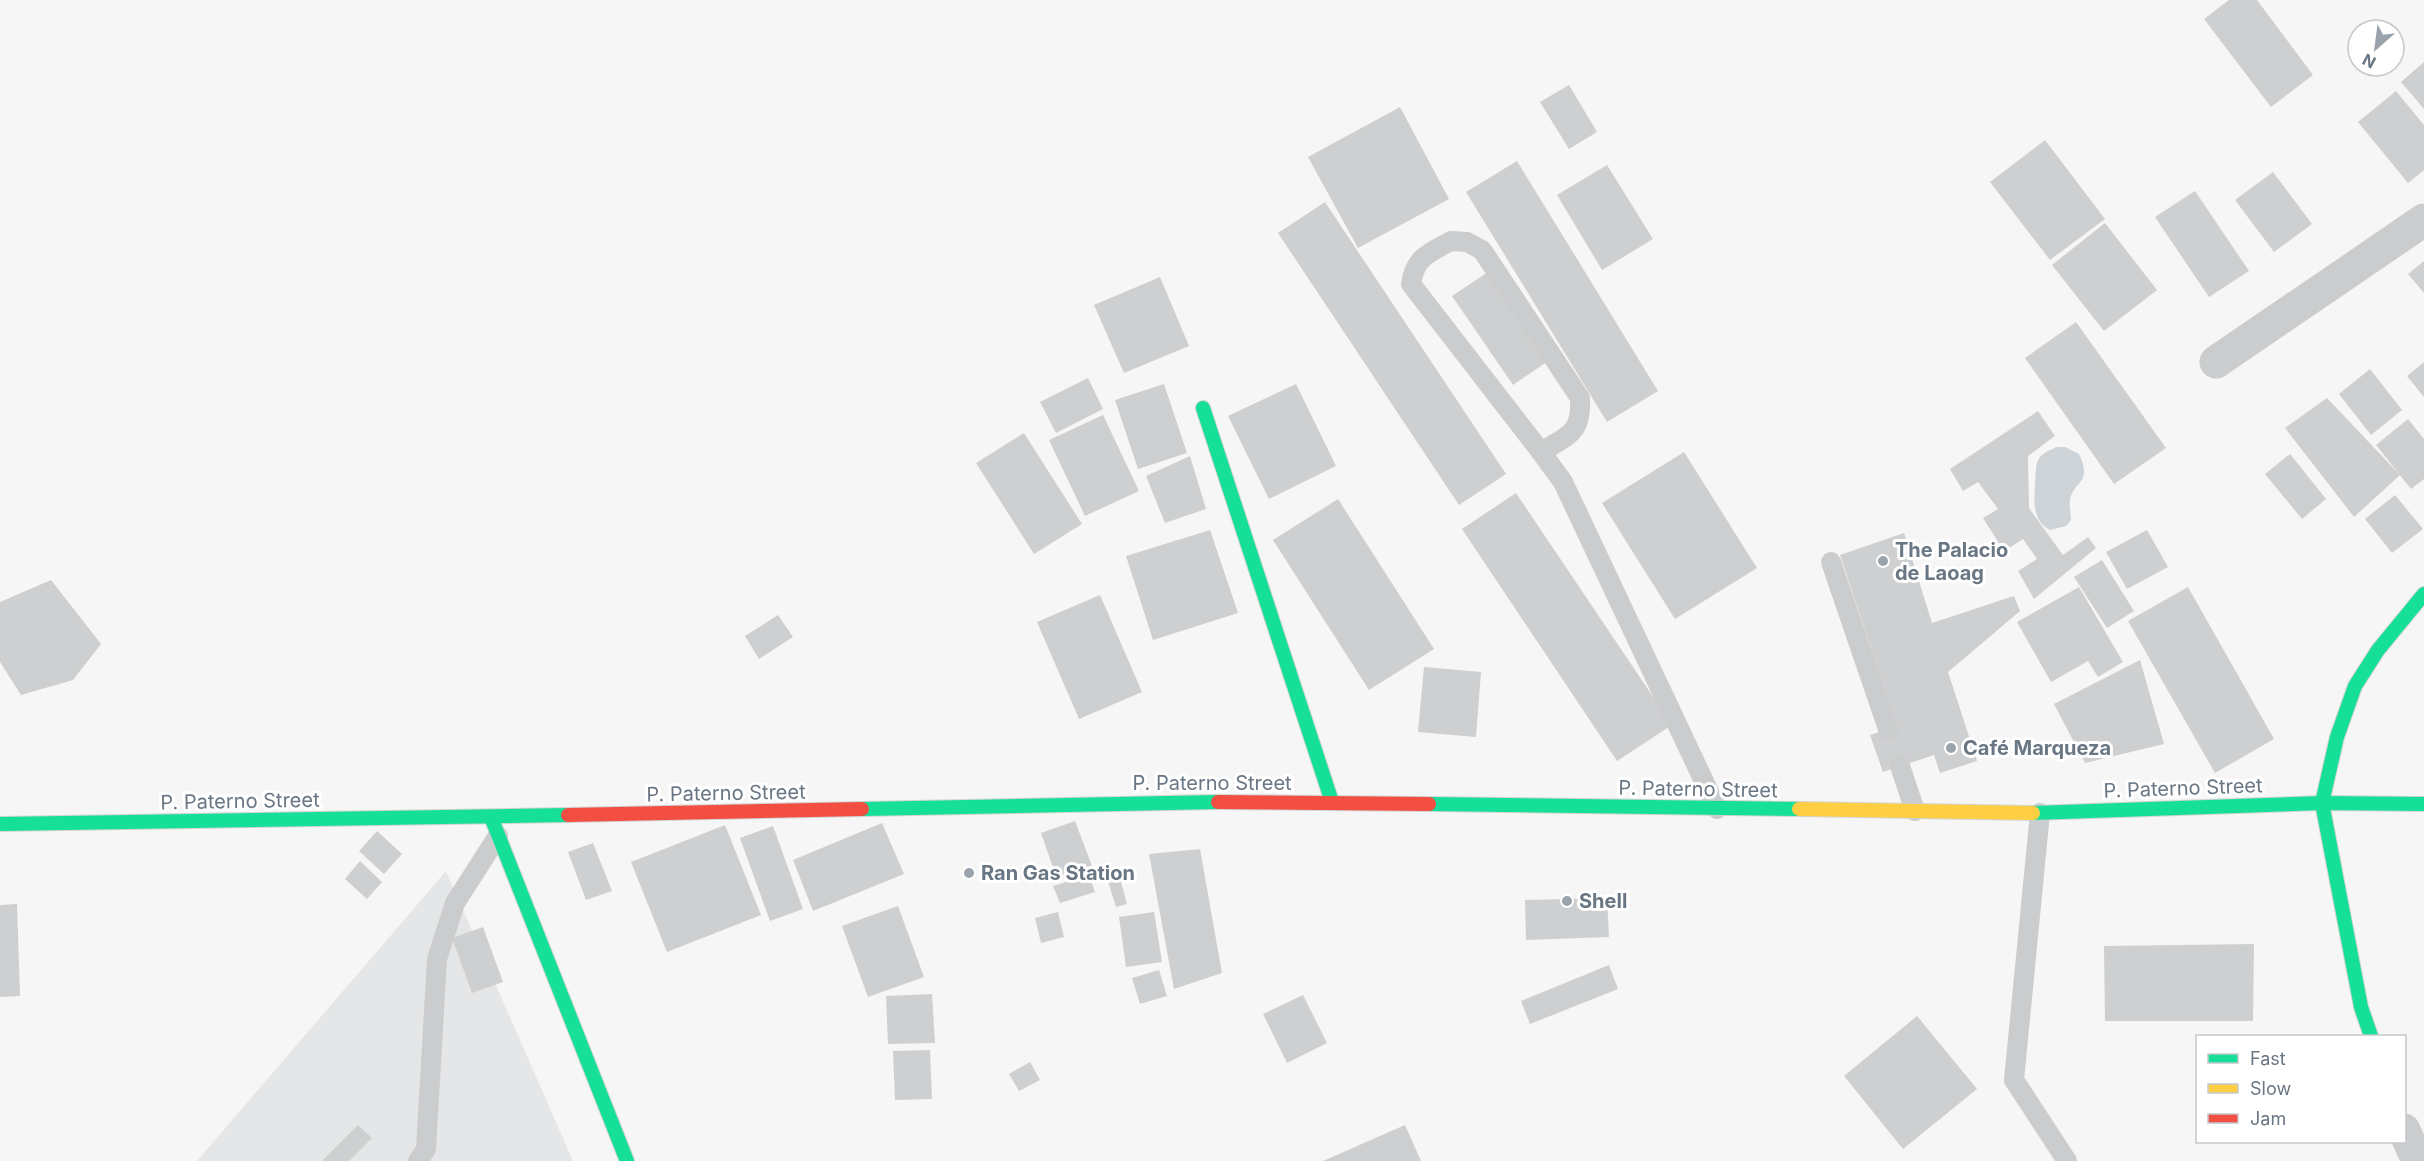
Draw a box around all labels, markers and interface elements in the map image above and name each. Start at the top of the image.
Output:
north arrow [2346,18,2406,78]
text: N [2359,50,2379,73]
place label: The Palacio de Laoag [1895,538,2008,585]
marker: The Palacio de Laoag [1876,554,1890,568]
place label: Café Marqueza [1963,736,2111,760]
marker: Café Marqueza [1944,741,1958,755]
street label: P. Paterno Street [1132,771,1292,795]
street label: P. Paterno Street [2103,773,2263,803]
street label: P. Paterno Street [1618,776,1778,802]
street label: P. Paterno Street [646,780,806,806]
street label: P. Paterno Street [160,788,320,814]
place label: Ran Gas Station [981,861,1135,885]
marker: Ran Gas Station [962,866,976,880]
place label: Shell [1579,889,1627,913]
marker: Shell [1560,894,1574,908]
legend [2196,1035,2406,1143]
text: Fast [2250,1048,2286,1069]
text: Slow [2250,1078,2291,1099]
text: Jam [2250,1108,2286,1129]

